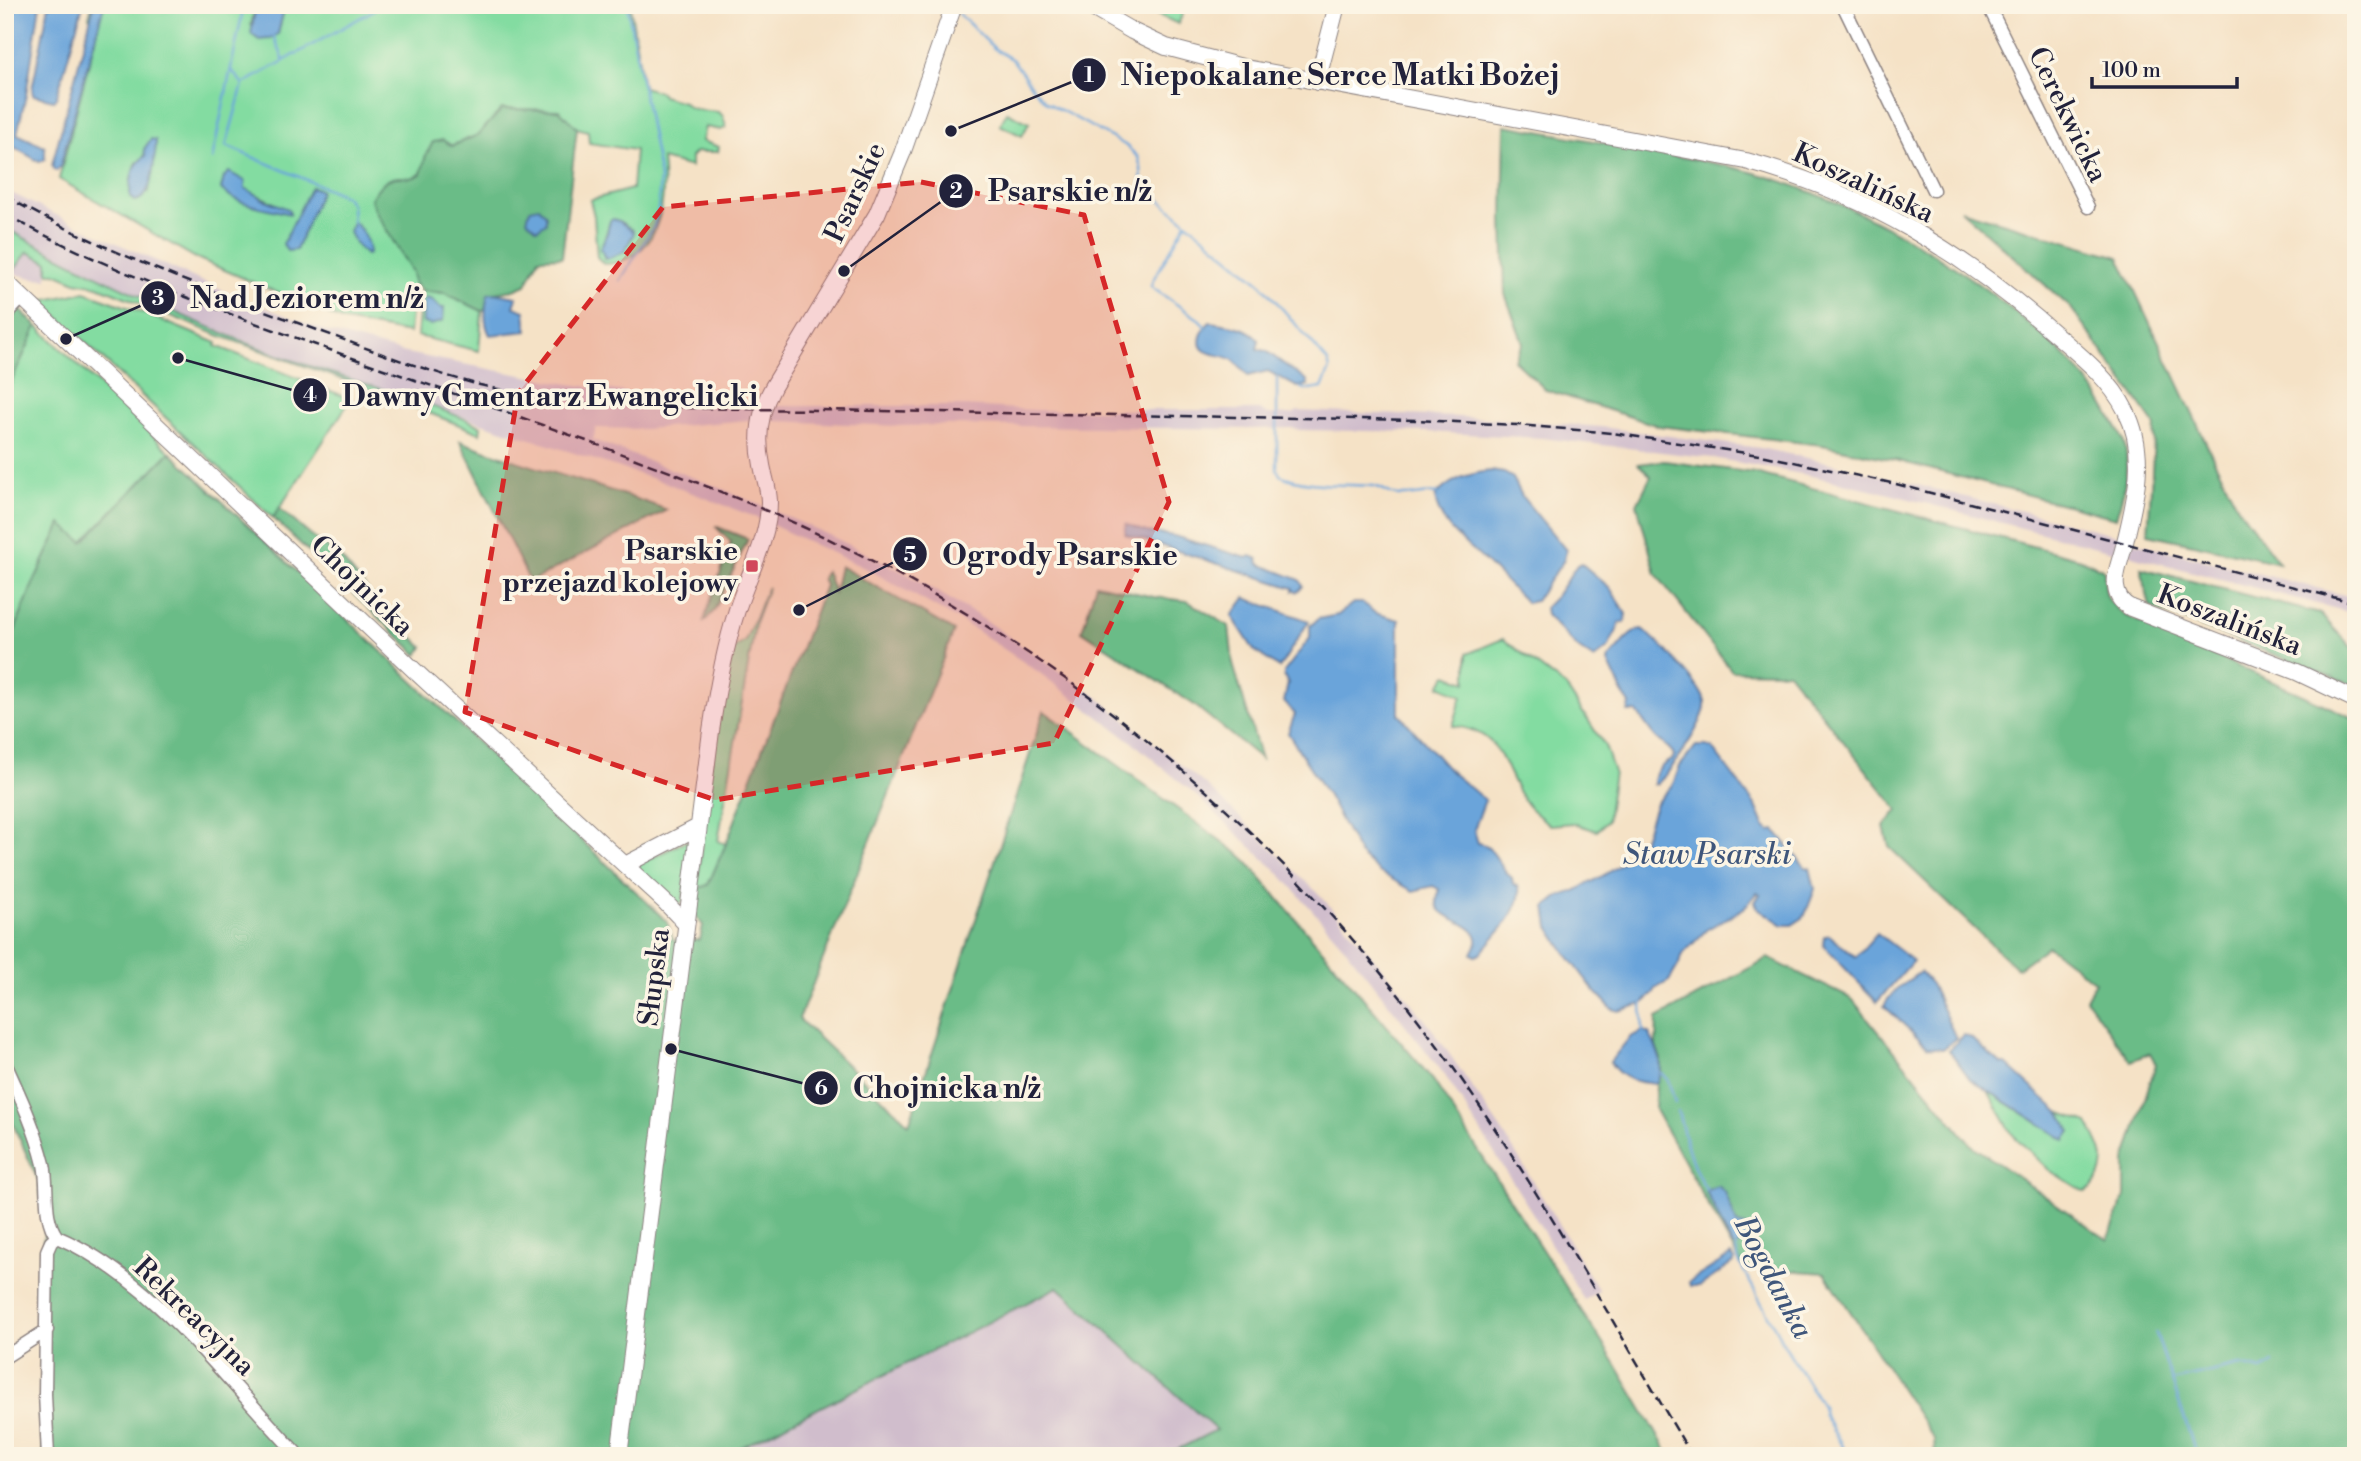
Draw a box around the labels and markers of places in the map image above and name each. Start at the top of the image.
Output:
callout: Niepokalane Serce Matki Bożej [1072,49,1573,100]
callout: Psarskie n/ż [939,165,1166,216]
callout: Nad Jeziorem n/ż [141,272,438,323]
callout: Dawny Cmentarz Ewangelicki [292,370,772,421]
callout: Ogrody Psarskie [893,529,1191,580]
place label: Psarskie przejazd kolejowy [502,534,739,601]
marker: Psarskie przejazd kolejowy [744,558,760,574]
callout: Chojnicka n/ż [804,1062,1055,1113]

